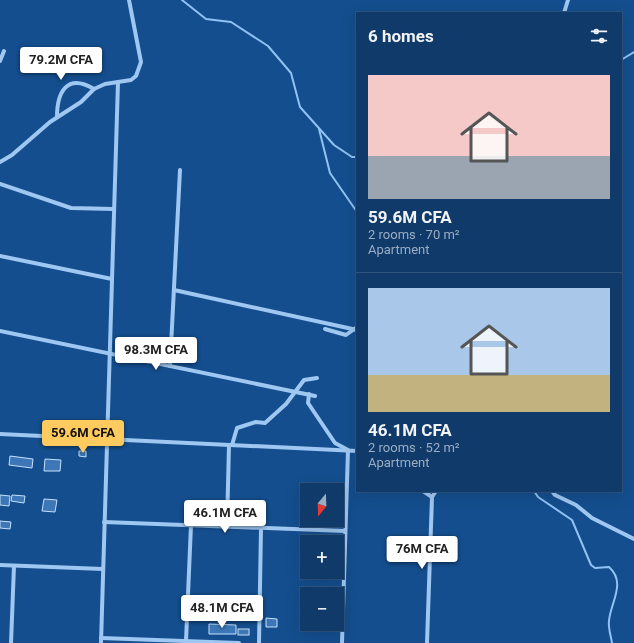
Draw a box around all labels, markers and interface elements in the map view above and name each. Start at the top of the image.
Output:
icon: filters [588,25,610,47]
text: 6 homes [368,26,434,46]
pin: 79.2M CFA [15,47,107,81]
text: 79.2M CFA [29,52,93,67]
icon: home [453,101,525,173]
text: 59.6M CFA [368,207,452,227]
text: 2 rooms · 70 m² [368,227,460,242]
text: Apartment [368,242,430,257]
icon: home [453,314,525,386]
pin: 98.3M CFA [110,337,202,371]
text: 98.3M CFA [124,342,188,357]
pin: 59.6M CFA [37,420,129,454]
text: 46.1M CFA [368,420,452,440]
text: 59.6M CFA [51,425,115,440]
text: 2 rooms · 52 m² [368,440,460,455]
text: Apartment [368,455,430,470]
north arrow [300,483,344,527]
map controls [300,483,344,631]
pin: 46.1M CFA [179,500,271,534]
text: 46.1M CFA [193,505,257,520]
button: + [300,535,344,579]
pin: 76M CFA [385,536,459,570]
text: 76M CFA [396,541,448,556]
button: − [300,587,344,631]
pin: 48.1M CFA [176,595,268,629]
text: 48.1M CFA [190,600,254,615]

